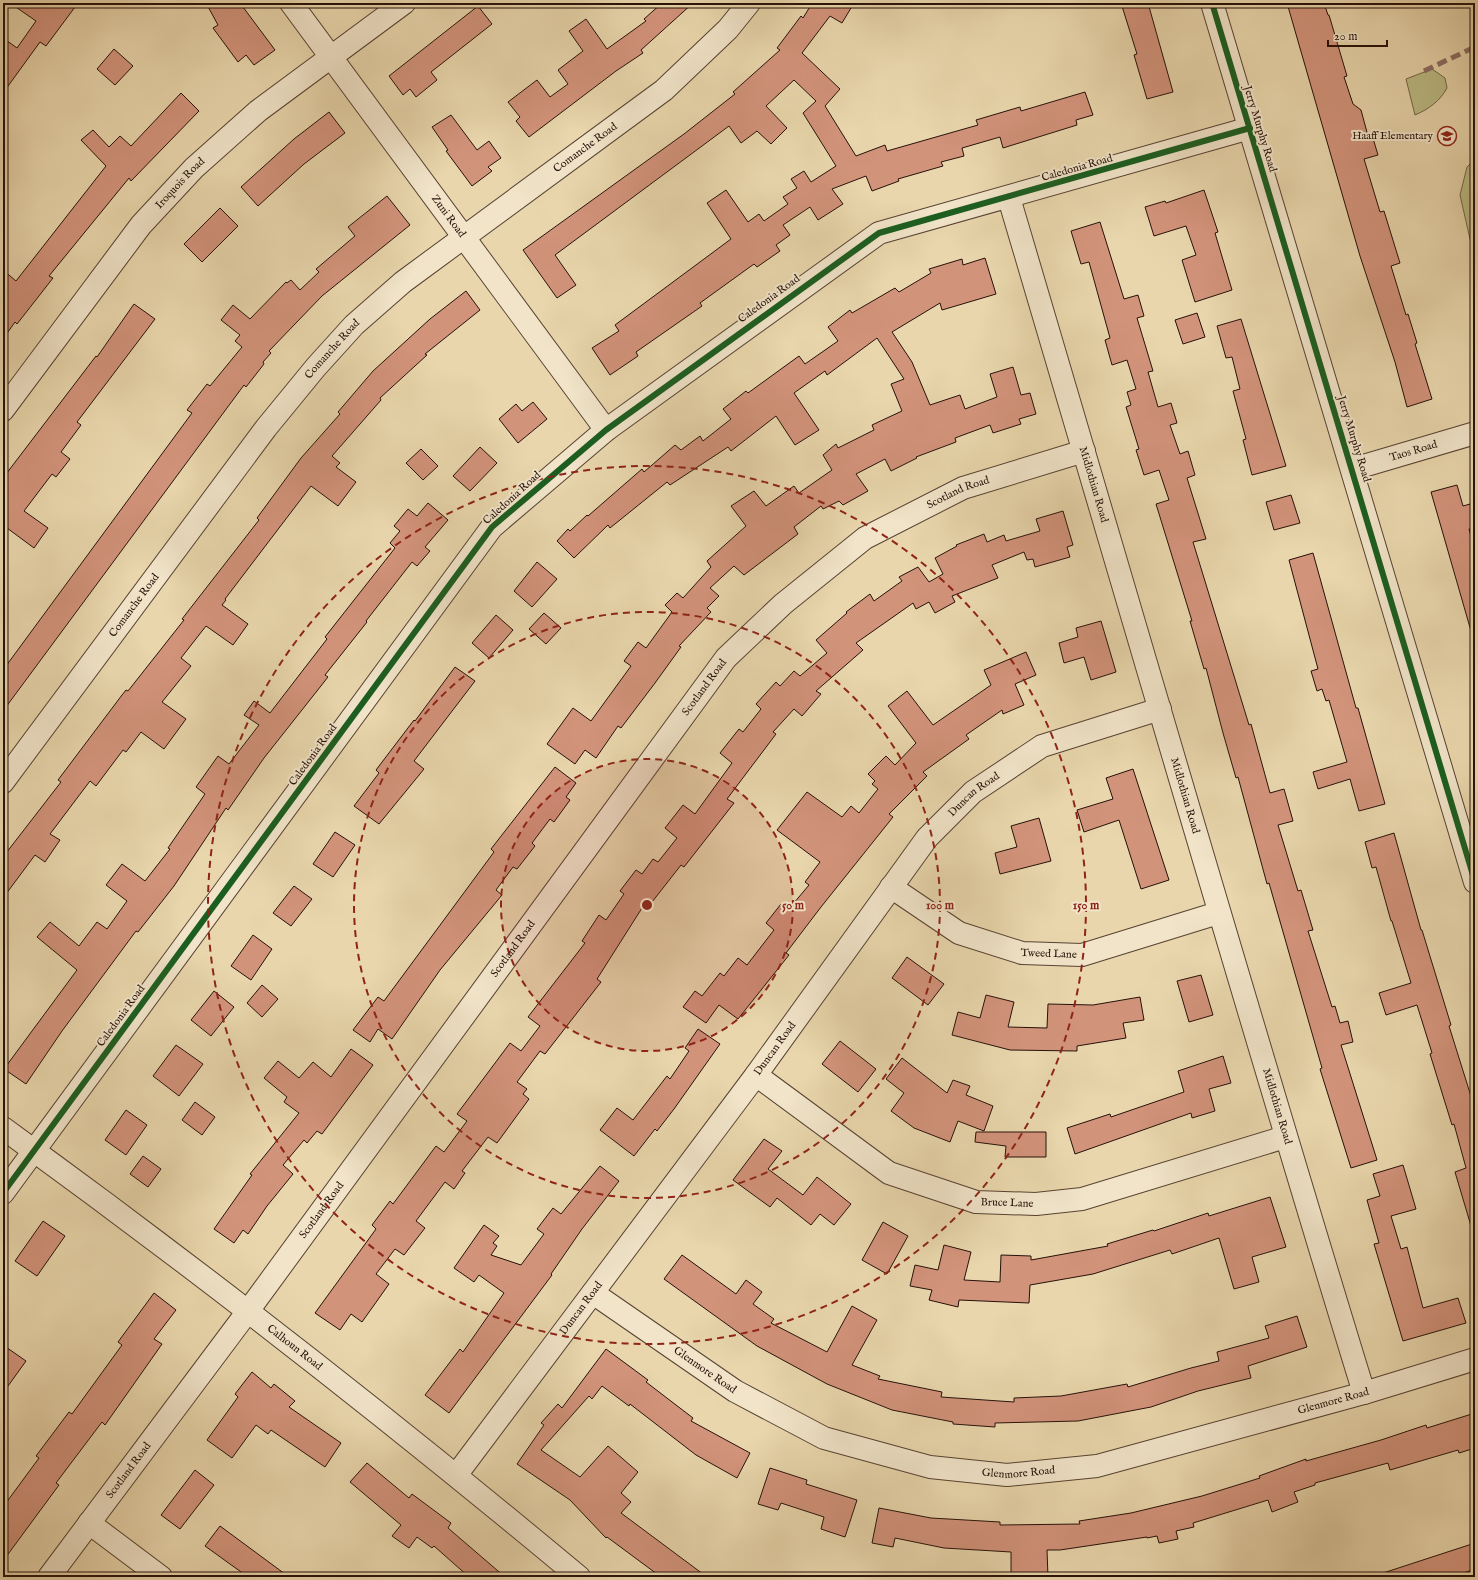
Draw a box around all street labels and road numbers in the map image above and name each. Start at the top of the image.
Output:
street label: Jerry Murphy Road [1240,82,1280,174]
street label: Comanche Road [551,120,620,176]
street label: Caledonia Road [1040,151,1114,185]
street label: Iroquois Road [152,155,208,212]
street label: Zuni Road [428,192,469,240]
street label: Caledonia Road [735,272,803,326]
street label: Comanche Road [302,316,363,382]
street label: Jerry Murphy Road [1334,392,1374,484]
street label: Taos Road [1388,437,1439,465]
street label: Midlothian Road [1076,445,1111,524]
street label: Caledonia Road [480,468,544,528]
street label: Scotland Road [924,473,991,512]
street label: Comanche Road [106,571,163,640]
street label: Scotland Road [679,656,730,719]
street label: Caledonia Road [286,721,340,789]
street label: Midlothian Road [1167,756,1203,835]
street label: Duncan Road [945,769,1002,820]
street label: Scotland Road [488,918,539,980]
street label: Tweed Lane [1020,946,1077,962]
street label: Caledonia Road [94,982,148,1050]
street label: Duncan Road [751,1019,799,1078]
street label: Midlothian Road [1259,1067,1295,1146]
street label: Scotland Road [296,1179,347,1241]
street label: Bruce Lane [980,1195,1034,1211]
street label: Duncan Road [557,1279,606,1338]
street label: Calhoun Road [264,1322,325,1374]
street label: Glenmore Road [671,1344,739,1397]
street label: Glenmore Road [1296,1385,1371,1418]
street label: Scotland Road [103,1439,154,1501]
street label: Glenmore Road [981,1463,1056,1482]

